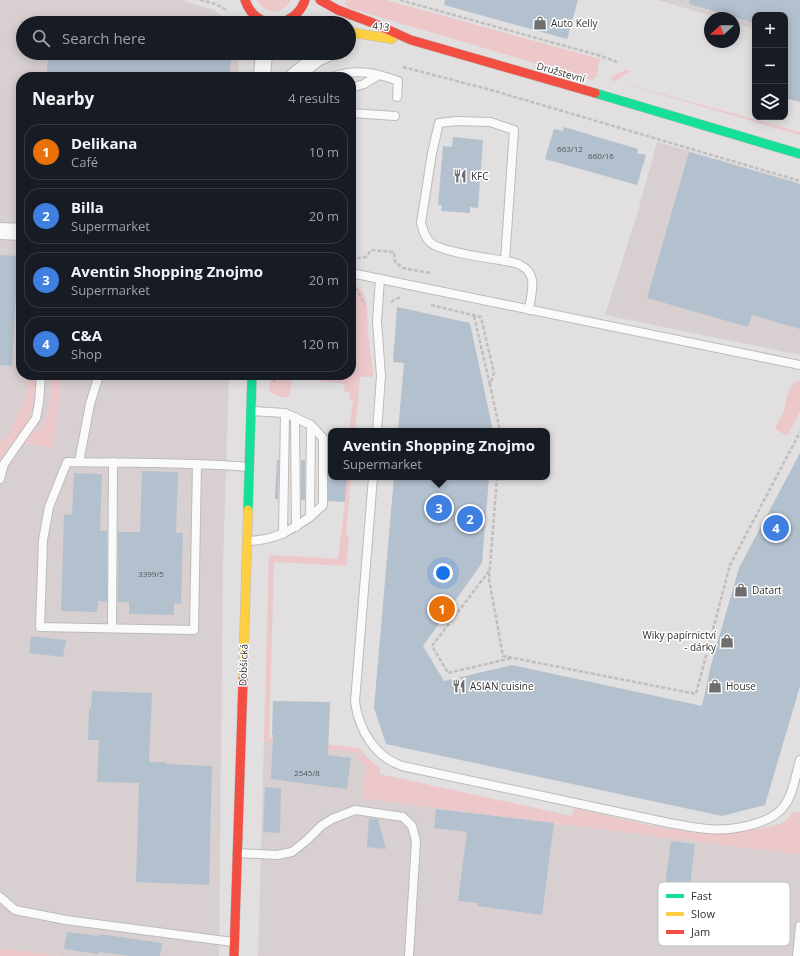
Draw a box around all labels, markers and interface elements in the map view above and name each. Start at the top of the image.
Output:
north arrow [704,12,740,48]
map controls [752,12,788,120]
button: + [752,12,788,48]
shop icon: Auto Kelly [532,15,548,31]
search box [16,16,356,60]
place label: Auto Kelly [551,16,598,30]
street label: 413 [372,18,391,34]
icon: search [30,27,52,49]
text: Search here [62,28,146,48]
button: − [752,48,788,84]
street label: Družstevní [535,58,587,86]
button: layers [752,84,788,120]
text: Nearby [32,87,94,110]
text: 4 results [288,89,340,107]
text: Delikana [71,133,137,153]
text: 1 [42,143,50,161]
text: 10 m [309,143,339,161]
house number: 663/12 [557,143,583,154]
house number: 660/16 [588,150,614,161]
text: Café [71,153,98,171]
restaurant icon: KFC [452,168,468,184]
place label: KFC [471,169,489,183]
text: Billa [71,197,104,217]
text: 2 [42,207,50,225]
text: 20 m [309,207,339,225]
text: Supermarket [71,217,150,235]
text: Aventin Shopping Znojmo [71,261,263,281]
text: 3 [42,271,50,289]
text: 20 m [309,271,339,289]
text: Supermarket [71,281,150,299]
text: C&A [71,325,102,345]
text: 4 [42,335,50,353]
text: 120 m [301,335,339,353]
text: Shop [71,345,102,363]
popup [328,428,550,480]
text: Aventin Shopping Znojmo [343,435,535,455]
text: Supermarket [343,455,422,473]
pin: 3 [426,493,452,523]
pin: 2 [457,504,483,534]
pin: 4 [763,513,789,543]
your location [433,563,453,583]
house number: 3399/5 [138,568,164,579]
shop icon: Datart [733,582,749,598]
place label: Datart [752,583,782,597]
pin: 1 [429,594,455,624]
place label: Wiky papírnictví - dárky [642,628,717,654]
shop icon: Wiky papírnictví - dárky [719,633,735,649]
street label: Dobšická [235,644,251,686]
restaurant icon: ASIAN cuisine [451,678,467,694]
shop icon: House [707,678,723,694]
place label: ASIAN cuisine [470,679,534,693]
place label: House [726,679,756,693]
house number: 2545/8 [294,767,320,778]
legend [658,882,790,946]
text: Fast [691,888,712,903]
text: Slow [691,906,715,921]
text: Jam [690,924,710,939]

